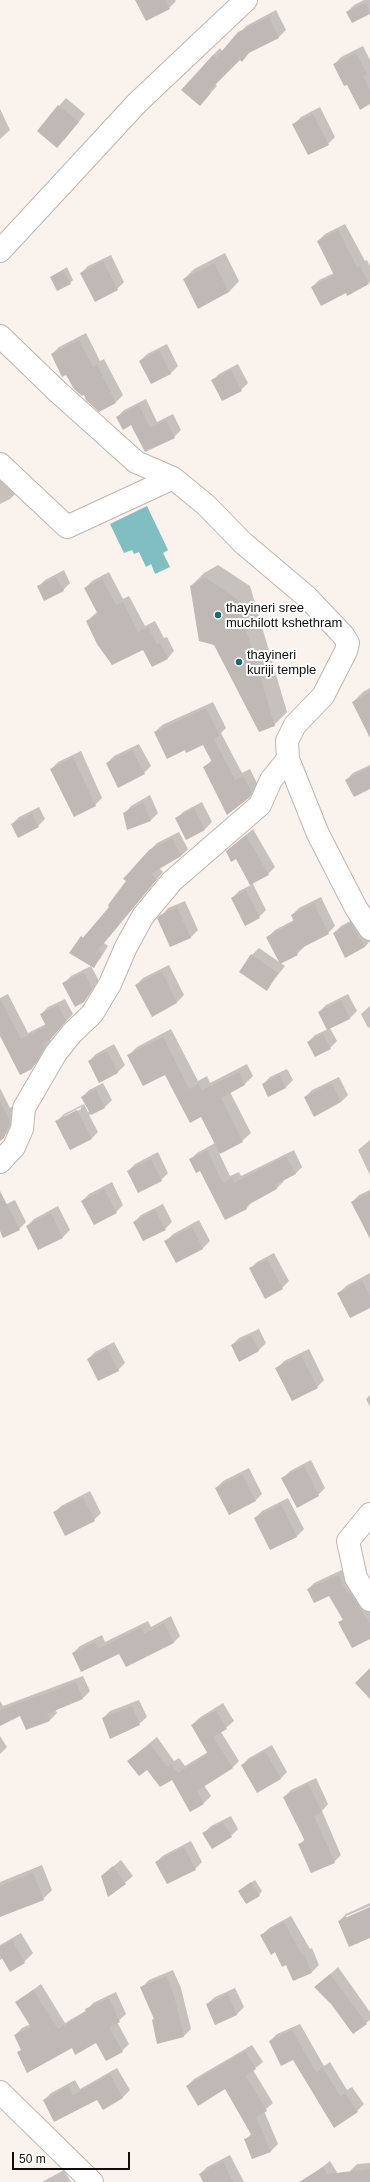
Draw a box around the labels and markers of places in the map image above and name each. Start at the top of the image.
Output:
place label: thayineri sree muchilott kshethram [226,600,342,631]
marker: thayineri sree muchilott kshethram [213,610,223,620]
place label: thayineri kuriji temple [247,647,316,678]
marker: thayineri kuriji temple [234,657,244,667]

